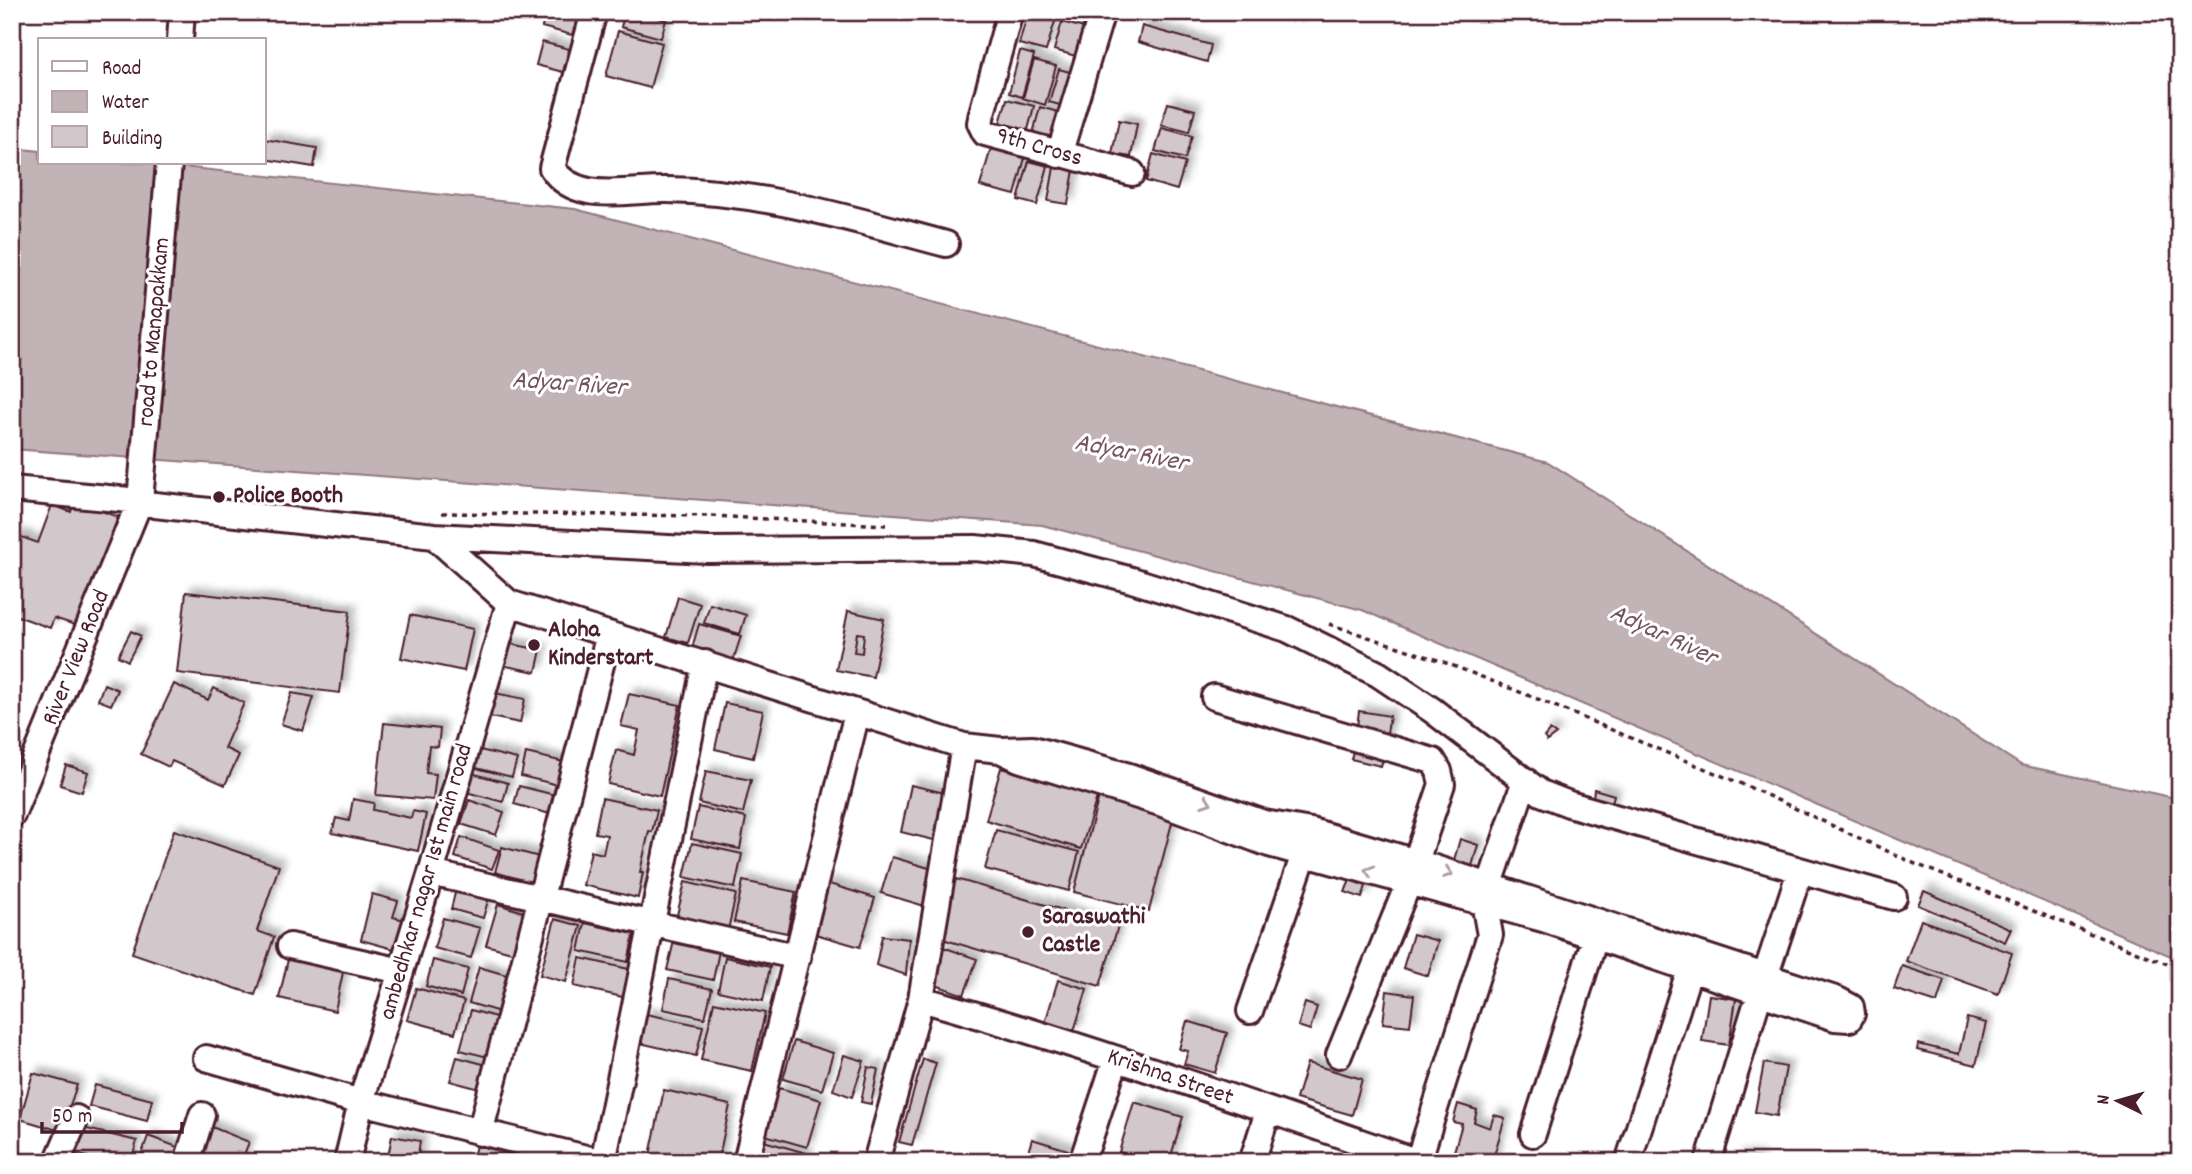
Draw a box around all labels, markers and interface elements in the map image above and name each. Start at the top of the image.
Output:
legend [38,38,266,164]
text: Road [102,55,141,85]
text: Water [102,89,149,119]
street label: 9th Cross [992,120,1086,176]
text: Building [102,125,162,155]
street label: road to Manapakkam [130,236,180,428]
water label: Adyar River [511,363,631,408]
water label: Adyar River [1071,425,1194,484]
place label: Police Booth [233,480,343,514]
marker: Police Booth [211,489,227,505]
street label: River View Road [34,585,120,731]
water label: Adyar River [1603,595,1726,678]
place label: Aloha Kinderstart [548,614,653,676]
marker: Aloha Kinderstart [526,637,542,653]
street label: ambedhkar nagar 1st main road [371,740,483,1024]
one-way arrow [1201,794,1213,808]
one-way arrow [1363,865,1375,879]
one-way arrow [1442,865,1454,879]
place label: Saraswathi Castle [1042,901,1146,963]
marker: Saraswathi Castle [1020,924,1036,940]
street label: Krishna Street [1102,1040,1238,1116]
north arrow [2084,1066,2154,1136]
scale bar [42,1090,182,1134]
text: N [2091,1094,2118,1106]
text: 50 m [52,1103,92,1133]

